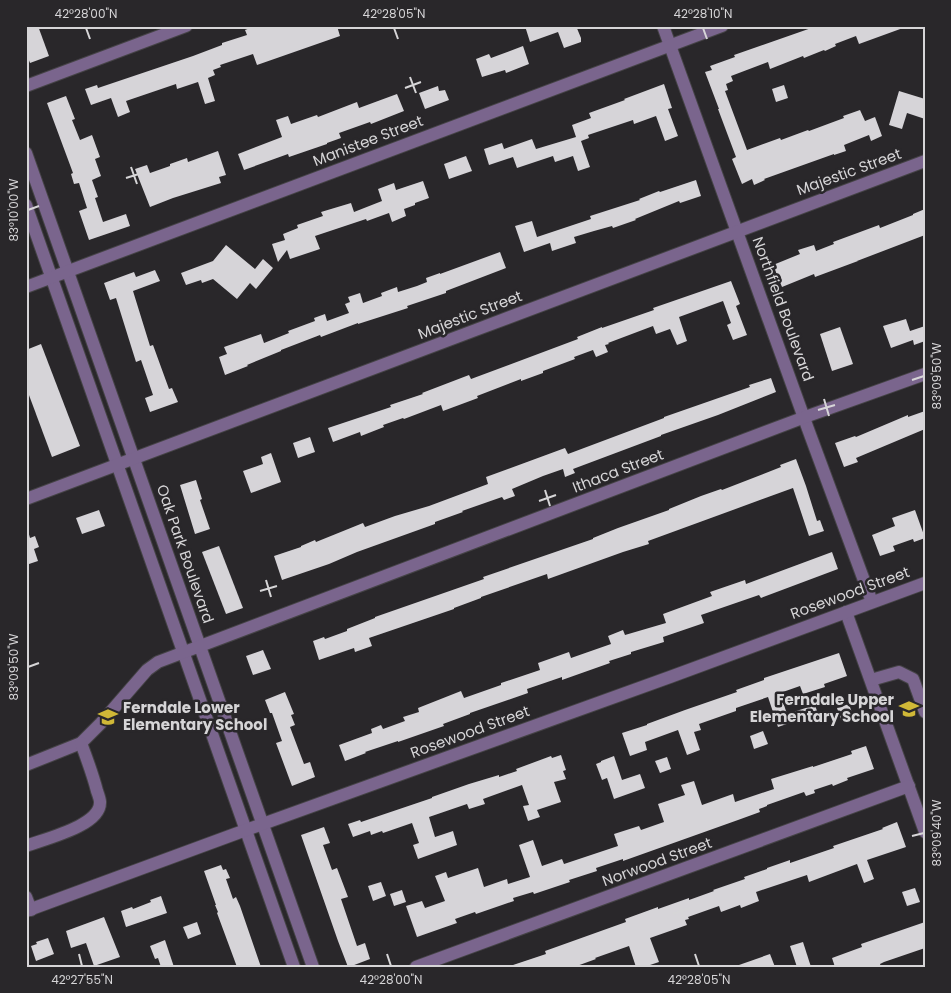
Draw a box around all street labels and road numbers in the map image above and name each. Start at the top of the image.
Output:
street label: Manistee Street [310,110,426,171]
street label: Majestic Street [794,143,904,200]
street label: Northfield Boulevard [748,234,819,384]
street label: Majestic Street [415,285,525,344]
street label: Ithaca Street [569,444,666,498]
street label: Oak Park Boulevard [152,482,219,626]
street label: Rosewood Street [787,561,912,624]
street label: Rosewood Street [407,700,532,763]
street label: Norwood Street [599,832,715,891]

